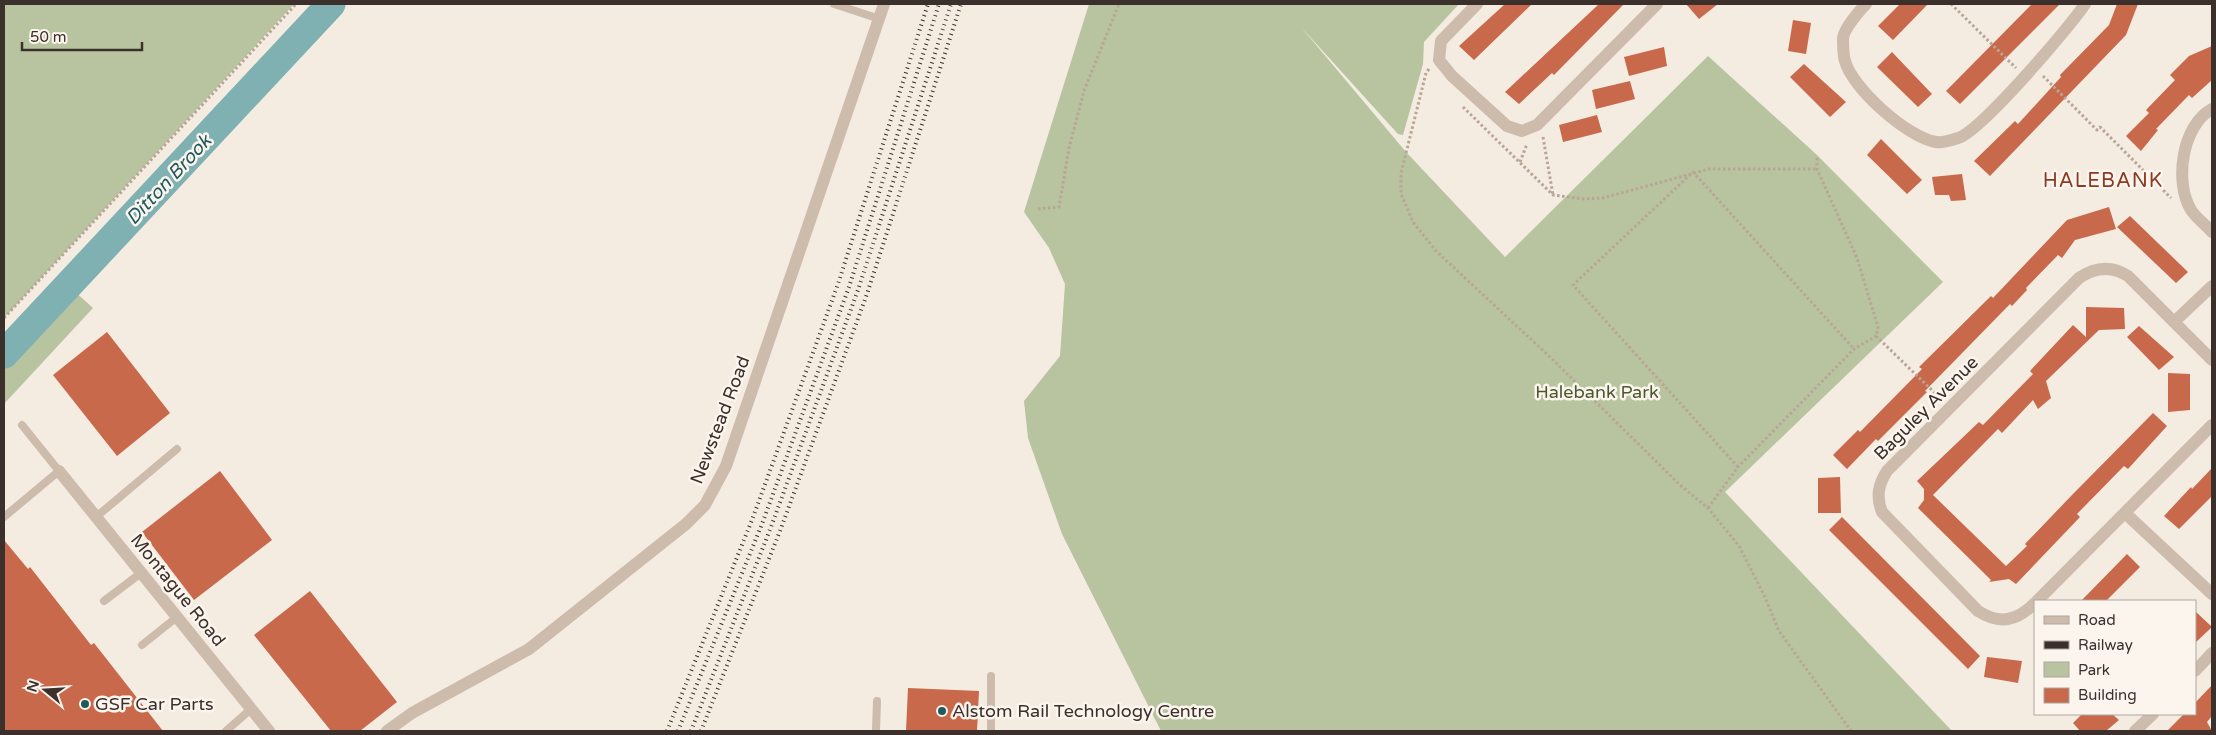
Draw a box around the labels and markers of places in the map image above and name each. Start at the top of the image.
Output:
place label: GSF Car Parts [95,693,214,715]
marker: GSF Car Parts [79,698,91,710]
place label: Alstom Rail Technology Centre [952,700,1214,722]
marker: Alstom Rail Technology Centre [936,705,948,717]

